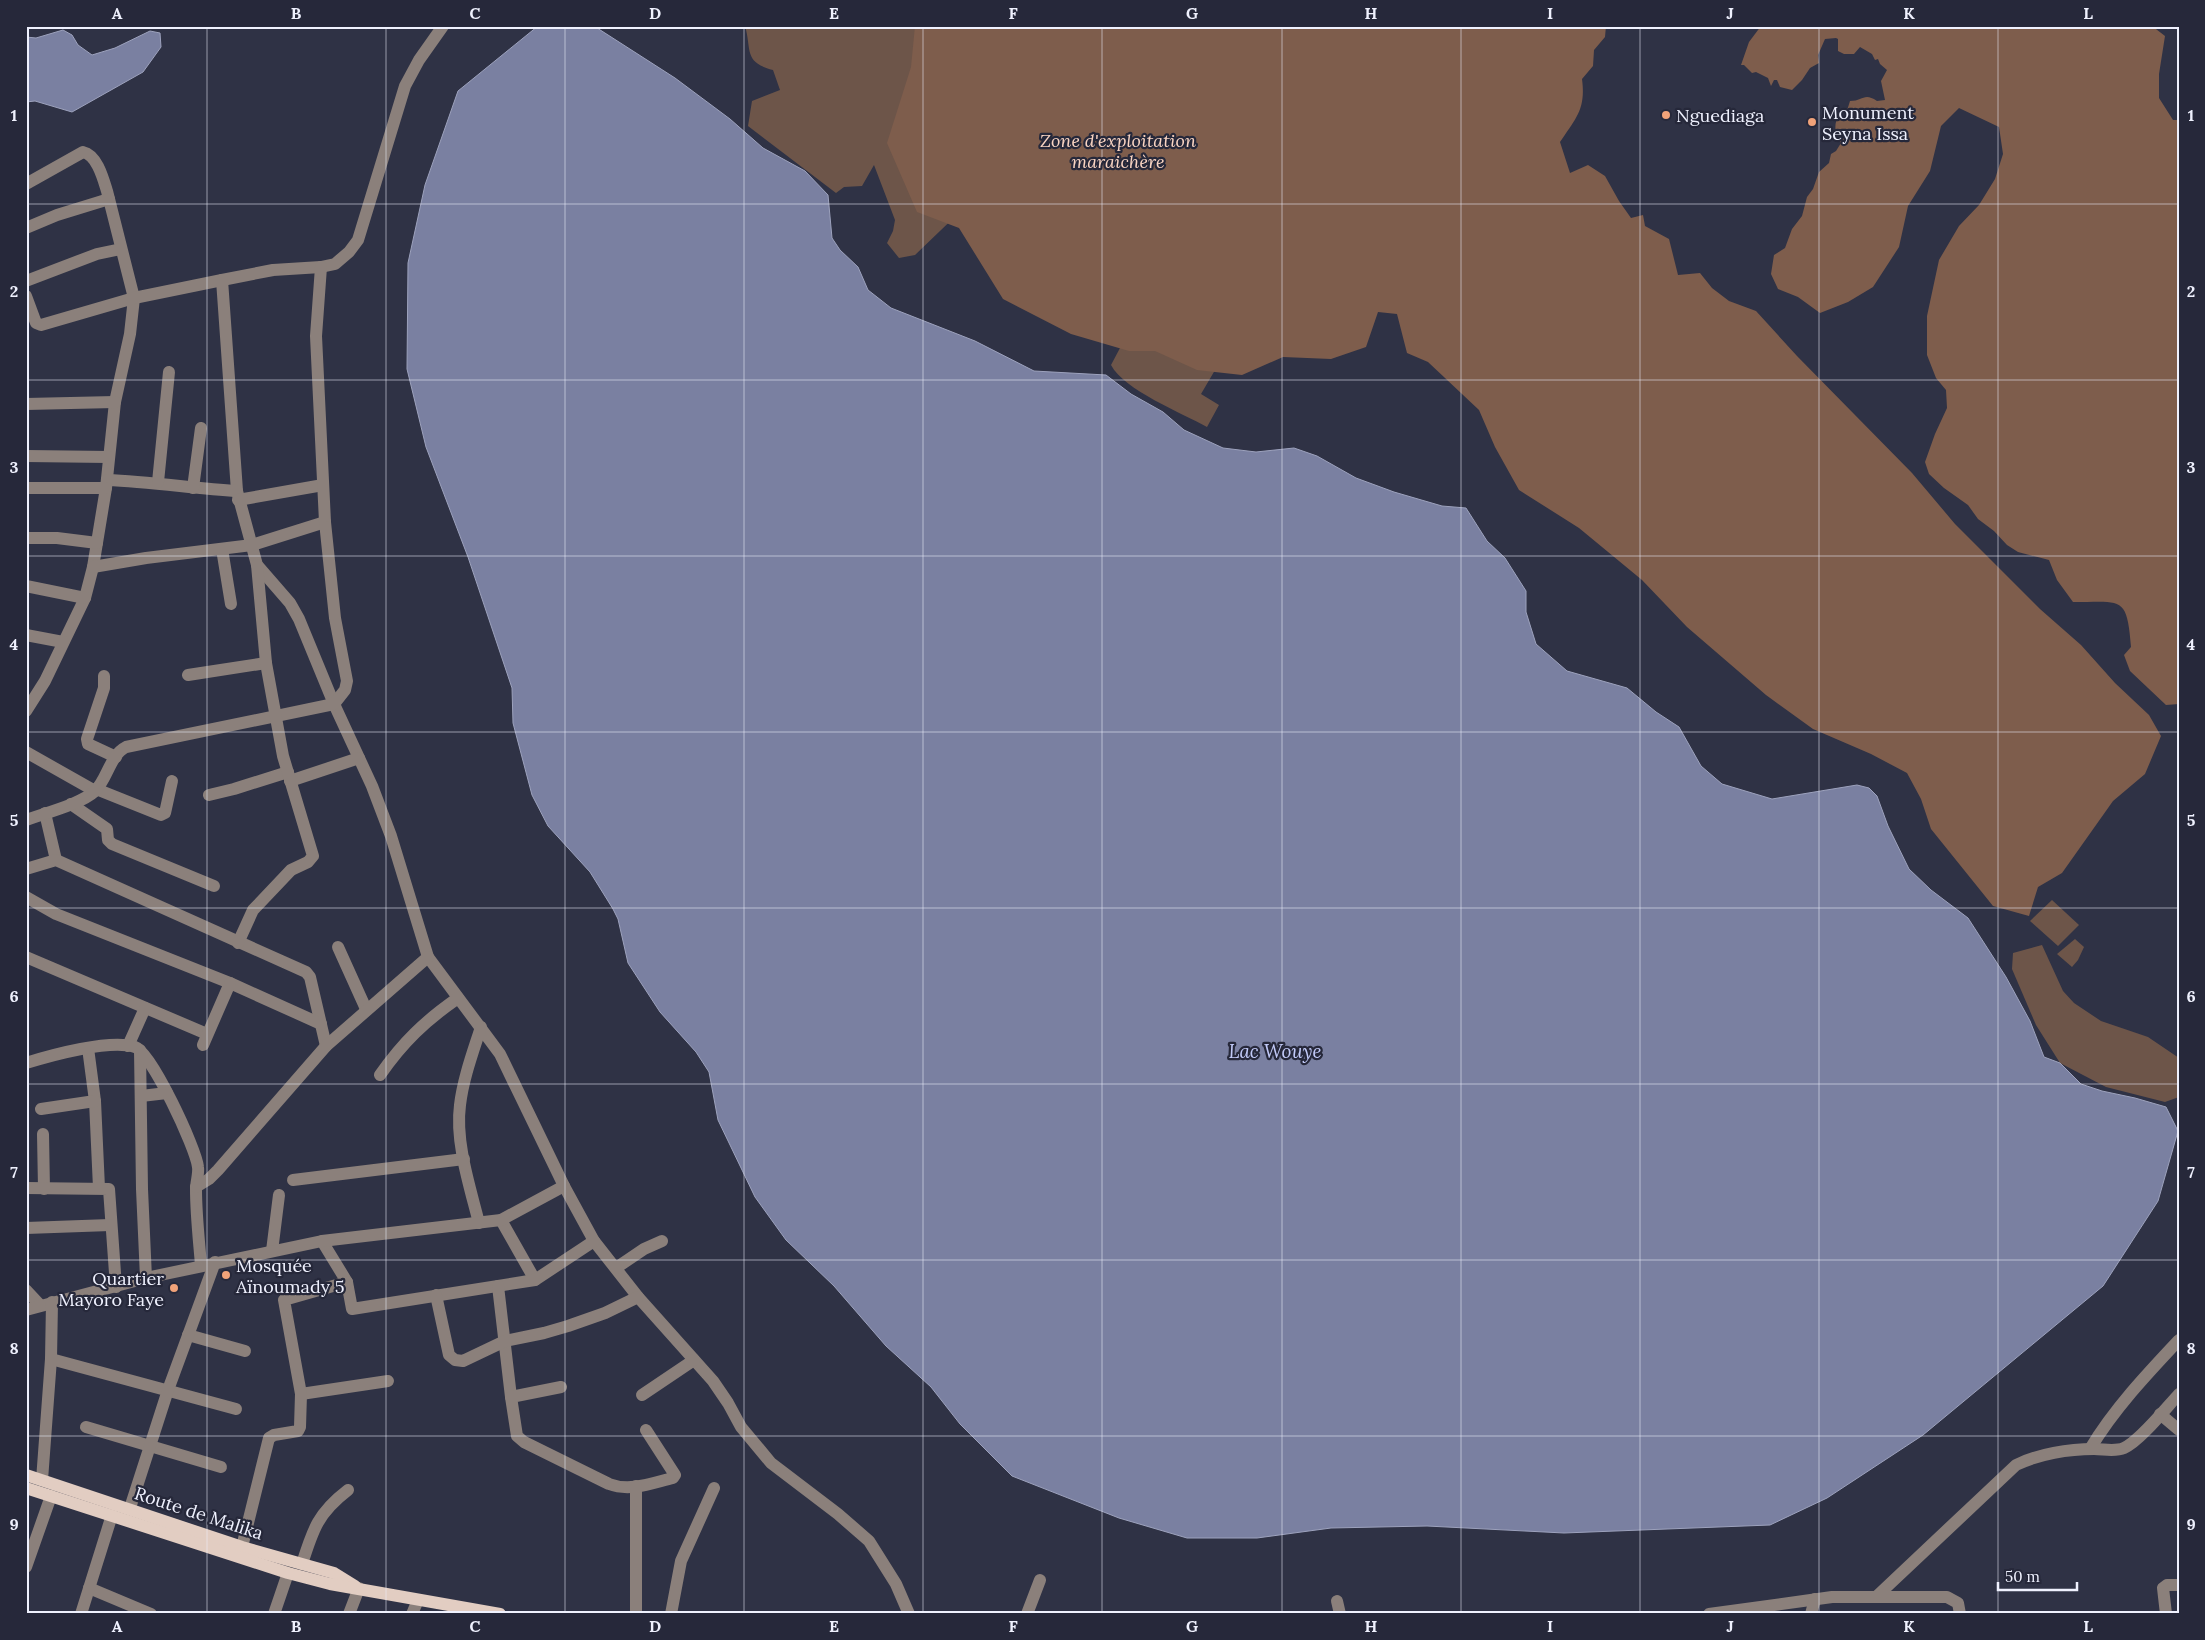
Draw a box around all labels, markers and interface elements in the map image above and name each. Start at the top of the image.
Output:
text: A [112,3,123,23]
text: B [291,3,302,23]
text: C [469,3,481,23]
text: D [649,3,661,23]
text: E [829,3,839,23]
text: F [1008,3,1018,23]
text: G [1186,3,1198,23]
text: H [1365,3,1378,23]
text: I [1547,3,1553,23]
text: J [1726,3,1734,23]
text: K [1903,3,1915,23]
text: L [2083,3,2093,23]
place label: Monument Seyna Issa [1822,101,1914,145]
place label: Nguediaga [1676,104,1764,127]
text: 1 [11,105,17,125]
text: 1 [2188,105,2194,125]
marker: Nguediaga [1660,109,1672,121]
marker: Monument Seyna Issa [1806,116,1818,128]
park label: Zone d'exploitation maraichère [1040,129,1196,173]
text: 2 [10,281,18,301]
text: 2 [2187,281,2195,301]
text: 3 [10,457,19,477]
text: 3 [2187,457,2196,477]
text: 4 [10,634,19,654]
text: 4 [2187,634,2196,654]
text: 5 [10,810,19,830]
text: 5 [2187,810,2196,830]
text: 6 [9,986,19,1006]
text: 6 [2186,986,2196,1006]
water label: Lac Wouye [1228,1039,1322,1063]
text: 7 [10,1162,18,1182]
text: 7 [2187,1162,2195,1182]
place label: Mosquée Aïnoumady 5 [235,1254,345,1298]
place label: Quartier Mayoro Faye [58,1267,164,1311]
marker: Mosquée Aïnoumady 5 [220,1269,232,1281]
marker: Quartier Mayoro Faye [168,1282,180,1294]
text: 8 [9,1338,19,1358]
text: 8 [2186,1338,2196,1358]
street label: Route de Malika [132,1481,266,1545]
text: 9 [9,1514,19,1534]
text: 9 [2186,1514,2196,1534]
scale bar [1998,1560,2076,1592]
text: 50 m [2005,1567,2040,1586]
text: A [112,1616,123,1636]
text: B [291,1616,302,1636]
text: C [469,1616,481,1636]
text: D [649,1616,661,1636]
text: E [829,1616,839,1636]
text: F [1008,1616,1018,1636]
text: G [1186,1616,1198,1636]
text: H [1365,1616,1378,1636]
text: I [1547,1616,1553,1636]
text: J [1726,1616,1734,1636]
text: K [1903,1616,1915,1636]
text: L [2083,1616,2093,1636]

